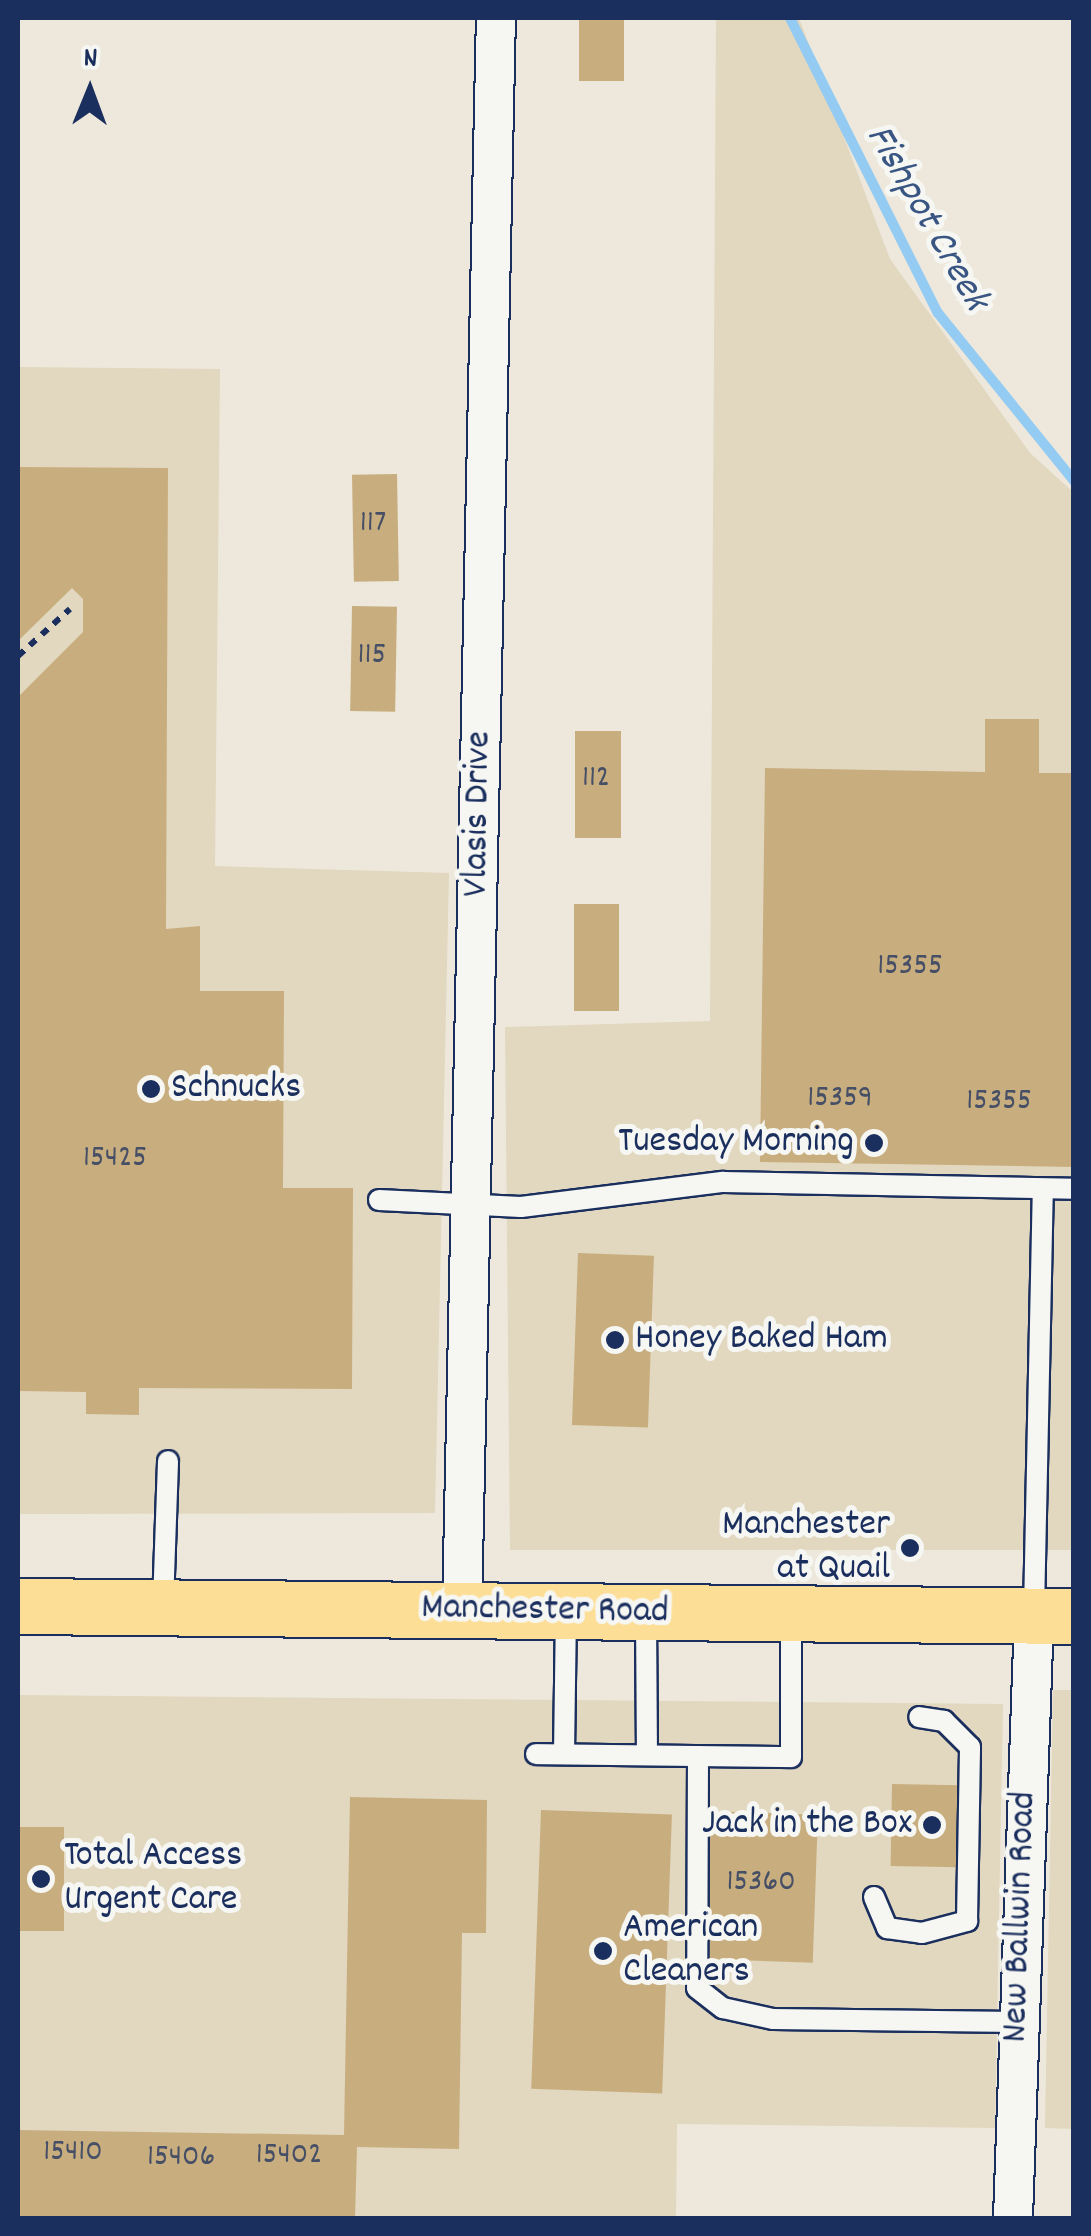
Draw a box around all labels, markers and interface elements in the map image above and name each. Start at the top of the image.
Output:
north arrow [40,40,140,140]
text: N [83,40,98,80]
water label: Fishpot Creek [853,118,997,320]
house number: 117 [360,505,386,543]
house number: 115 [358,637,386,675]
street label: Vlasis Drive [455,731,503,897]
house number: 112 [582,760,610,798]
house number: 15355 [877,948,943,986]
place label: Schnucks [171,1066,301,1112]
marker: Schnucks [140,1078,162,1100]
house number: 15359 [807,1080,873,1118]
house number: 15355 [966,1083,1032,1121]
place label: Tuesday Morning [618,1120,854,1166]
marker: Tuesday Morning [863,1132,885,1154]
house number: 15425 [83,1140,147,1178]
place label: Honey Baked Ham [635,1317,888,1363]
marker: Honey Baked Ham [604,1329,626,1351]
place label: Manchester at Quail [722,1503,890,1592]
marker: Manchester at Quail [899,1537,921,1559]
street label: Manchester Road [421,1586,669,1636]
street label: New Ballwin Road [994,1791,1048,2043]
place label: Jack in the Box [702,1802,912,1848]
marker: Jack in the Box [921,1814,943,1836]
place label: Total Access Urgent Care [64,1834,242,1924]
house number: 15360 [726,1864,796,1902]
marker: Total Access Urgent Care [28,1866,54,1892]
place label: American Cleaners [623,1906,758,1996]
marker: American Cleaners [592,1940,614,1962]
house number: 15410 [43,2134,103,2172]
house number: 15402 [256,2137,322,2175]
house number: 15406 [147,2139,215,2177]

